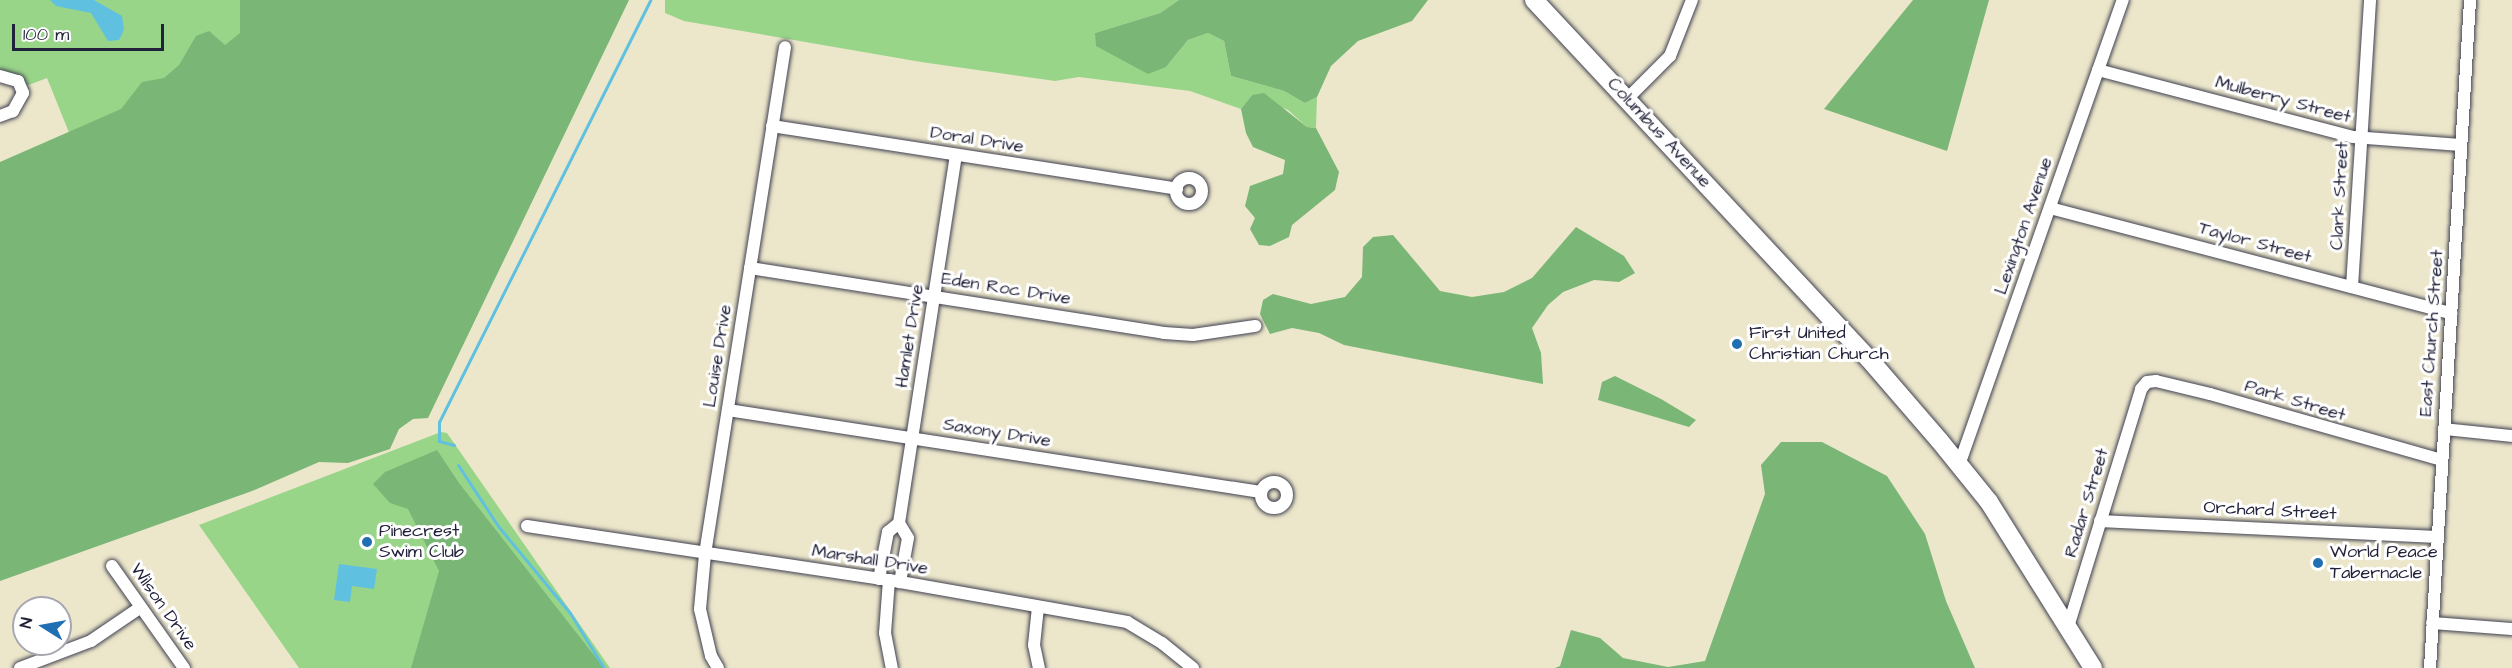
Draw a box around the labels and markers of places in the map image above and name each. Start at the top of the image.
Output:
place label: First United Christian Church [1749,323,1889,366]
marker: First United Christian Church [1730,337,1744,351]
place label: Pinecrest Swim Club [379,521,464,564]
marker: Pinecrest Swim Club [360,535,374,549]
place label: World Peace Tabernacle [2330,542,2438,584]
marker: World Peace Tabernacle [2311,556,2325,570]

